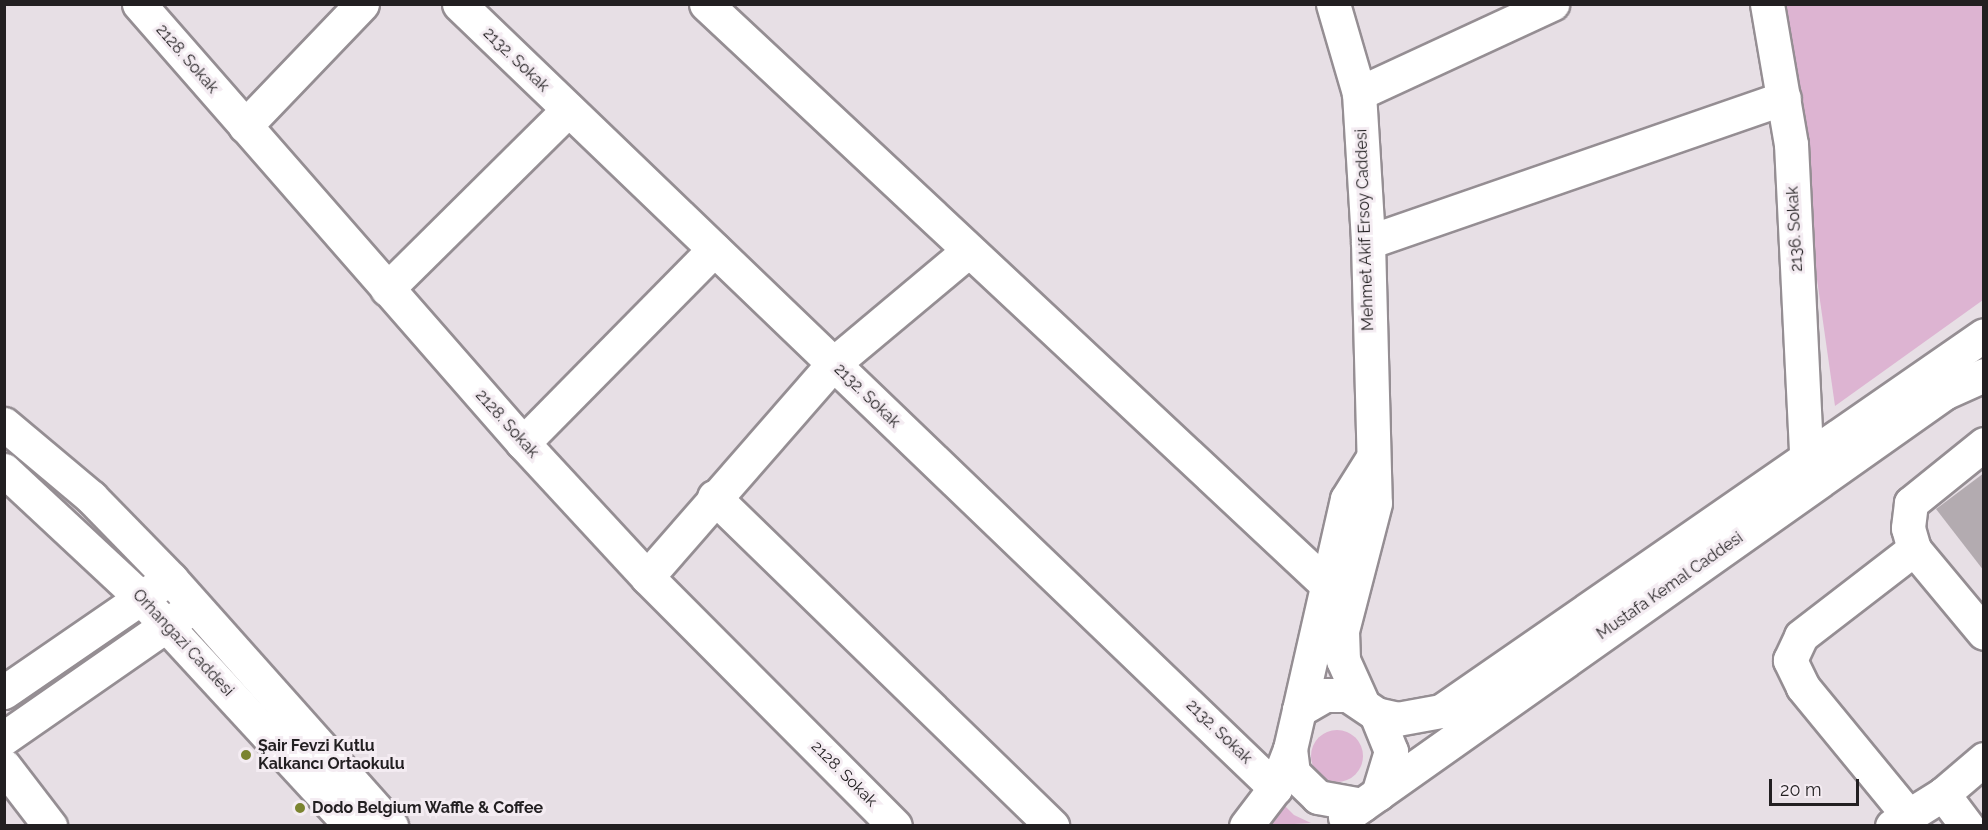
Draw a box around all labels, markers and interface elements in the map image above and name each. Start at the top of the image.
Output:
street label: 2128. Sokak [152,21,222,97]
street label: 2132. Sokak [479,24,553,96]
street label: Mehmet Akif Ersoy Caddesi [1352,128,1378,332]
street label: 2136. Sokak [1783,186,1807,272]
street label: 2132. Sokak [830,360,904,432]
street label: 2128. Sokak [471,386,543,462]
street label: Mustafa Kemal Caddesi [1593,528,1747,644]
street label: Orhangazi Caddesi [129,586,237,700]
street label: 2132. Sokak [1182,696,1256,768]
place label: Şair Fevzi Kutlu Kalkancı Ortaokulu [258,736,405,774]
street label: 2128. Sokak [807,737,881,811]
marker: Şair Fevzi Kutlu Kalkancı Ortaokulu [239,748,253,762]
scale bar [1772,767,1862,805]
text: 20 m [1780,779,1822,800]
place label: Dodo Belgium Waffle & Coffee [312,798,544,818]
marker: Dodo Belgium Waffle & Coffee [293,801,307,815]

